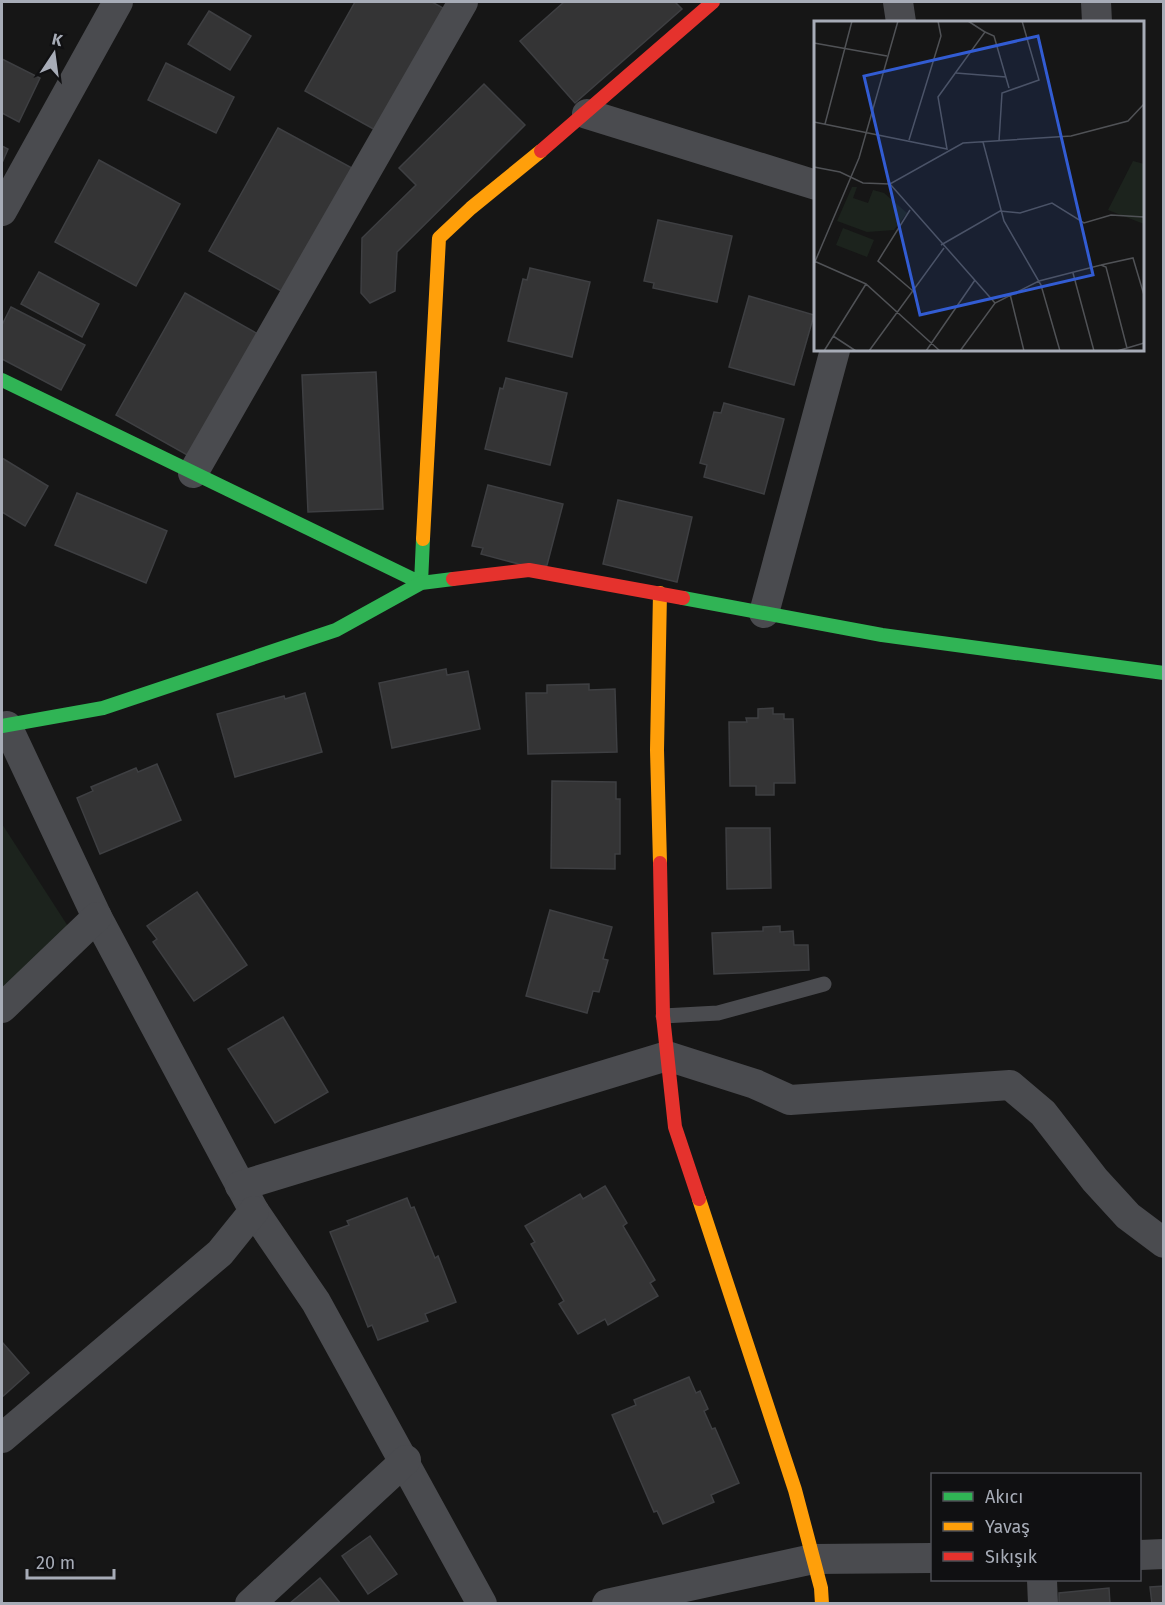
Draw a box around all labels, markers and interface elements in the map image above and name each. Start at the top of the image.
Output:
inset map [814,21,1144,351]
north arrow [24,24,84,84]
text: K [50,29,65,50]
legend [931,1473,1141,1581]
text: Akıcı [985,1486,1023,1508]
text: Yavaş [985,1516,1030,1538]
scale bar [27,1542,114,1580]
text: Sıkışık [985,1546,1038,1568]
text: 20 m [36,1552,75,1574]

